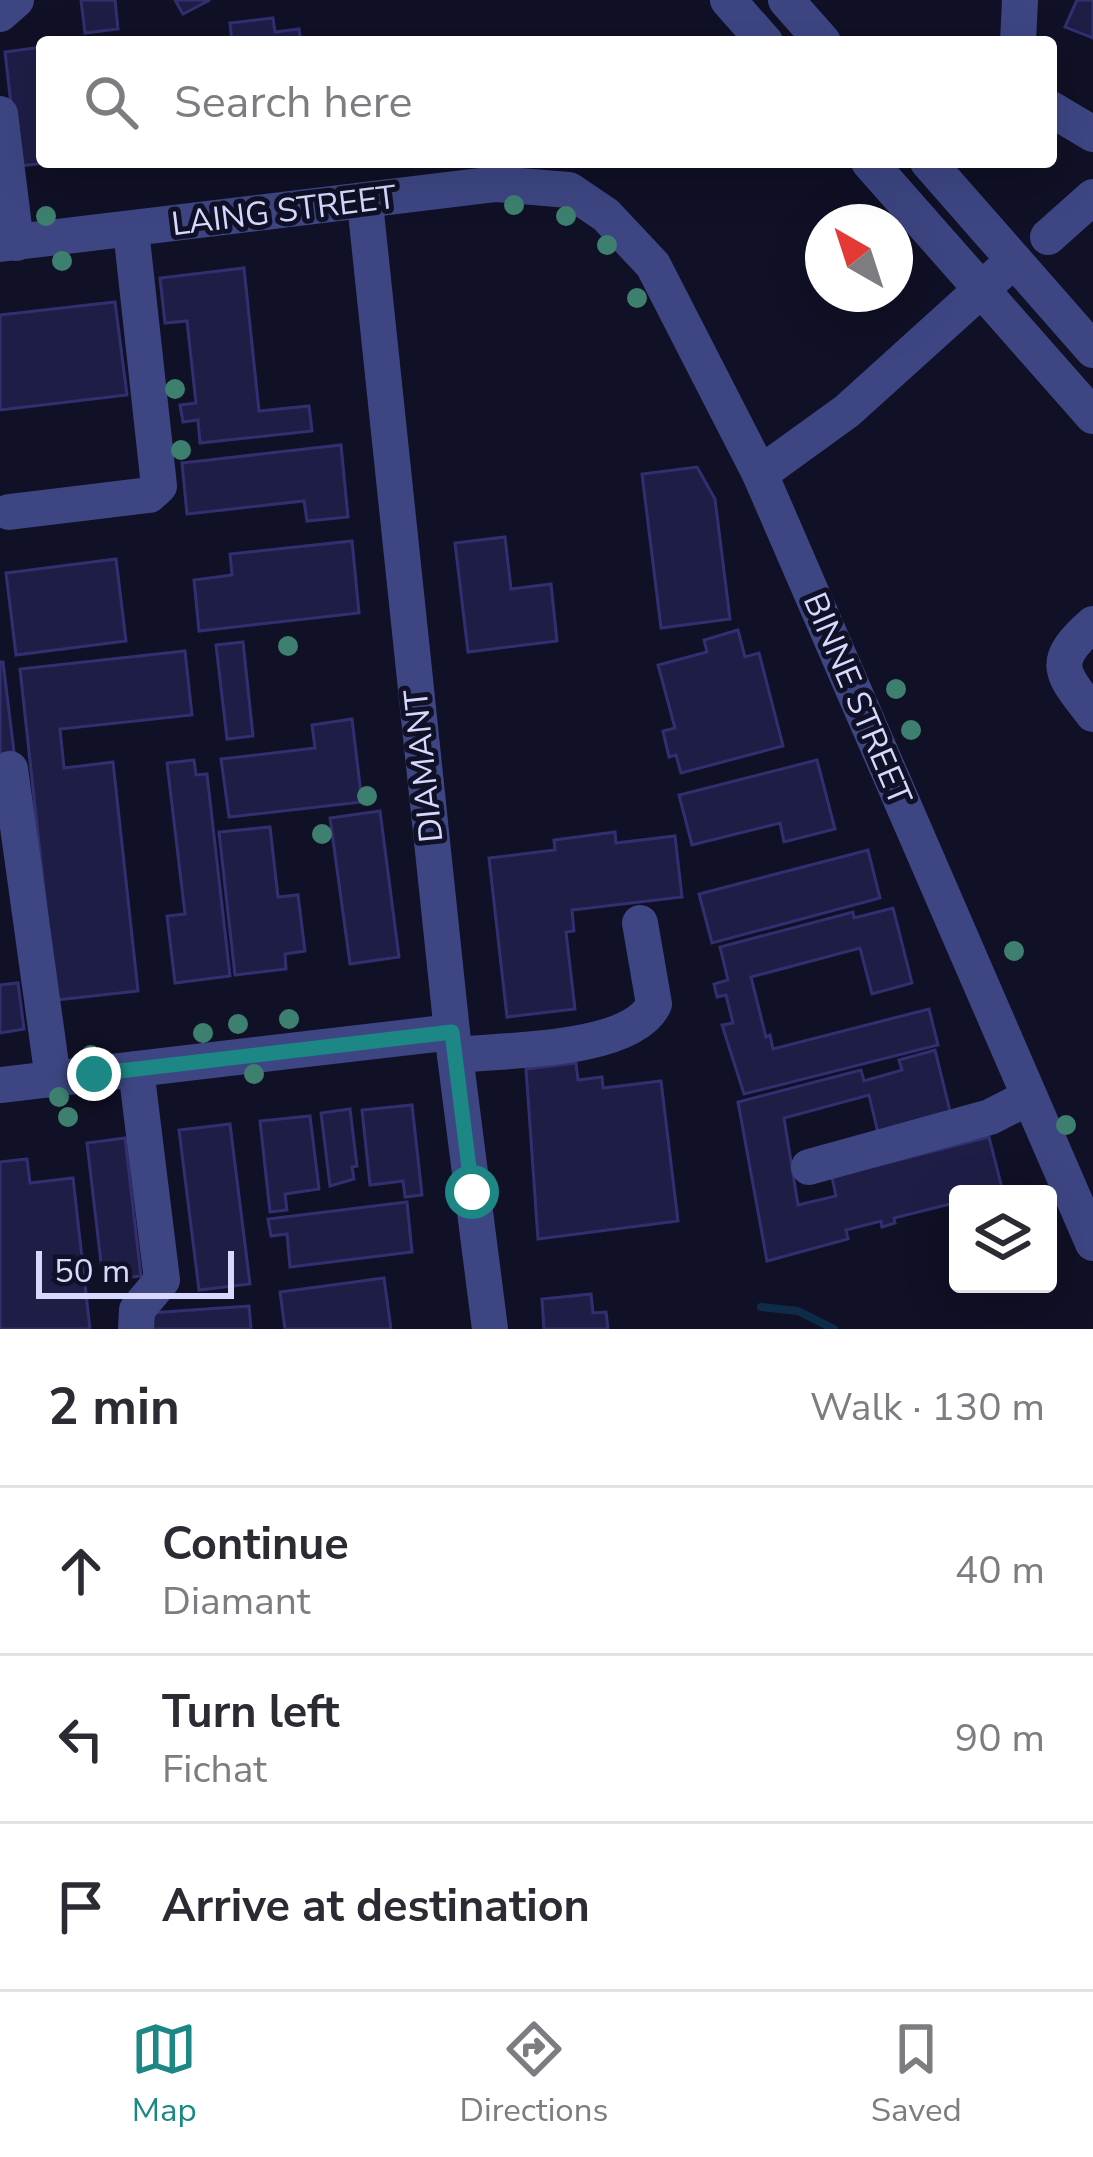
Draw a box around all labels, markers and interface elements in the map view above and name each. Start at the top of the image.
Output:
search box [36,36,1057,168]
icon: search [78,69,144,135]
text: Search here [174,72,413,133]
street label: LAING STREET [169,175,399,247]
north arrow [805,204,913,312]
street label: BINNE STREET [792,586,922,812]
street label: DIAMANT [394,687,454,845]
route end [67,1047,121,1101]
route start [445,1165,499,1219]
map controls [949,1185,1057,1293]
button: layers [949,1185,1057,1293]
scale bar [36,1245,234,1298]
text: 50 m [54,1249,130,1294]
text: 2 min [48,1372,180,1442]
text: Walk · 130 m [810,1381,1045,1434]
text: Continue [162,1514,349,1575]
icon: ahead [48,1538,114,1604]
text: 40 m [955,1544,1045,1597]
text: Diamant [162,1575,311,1628]
text: Turn left [162,1682,340,1743]
icon: left [48,1706,114,1772]
text: 90 m [955,1712,1045,1765]
text: Fichat [162,1743,267,1796]
icon: arrive [48,1874,114,1940]
text: Arrive at destination [162,1876,590,1937]
tab: Map [131,2016,197,2133]
tab: Directions [460,2016,608,2133]
tab: Saved [871,2016,962,2133]

